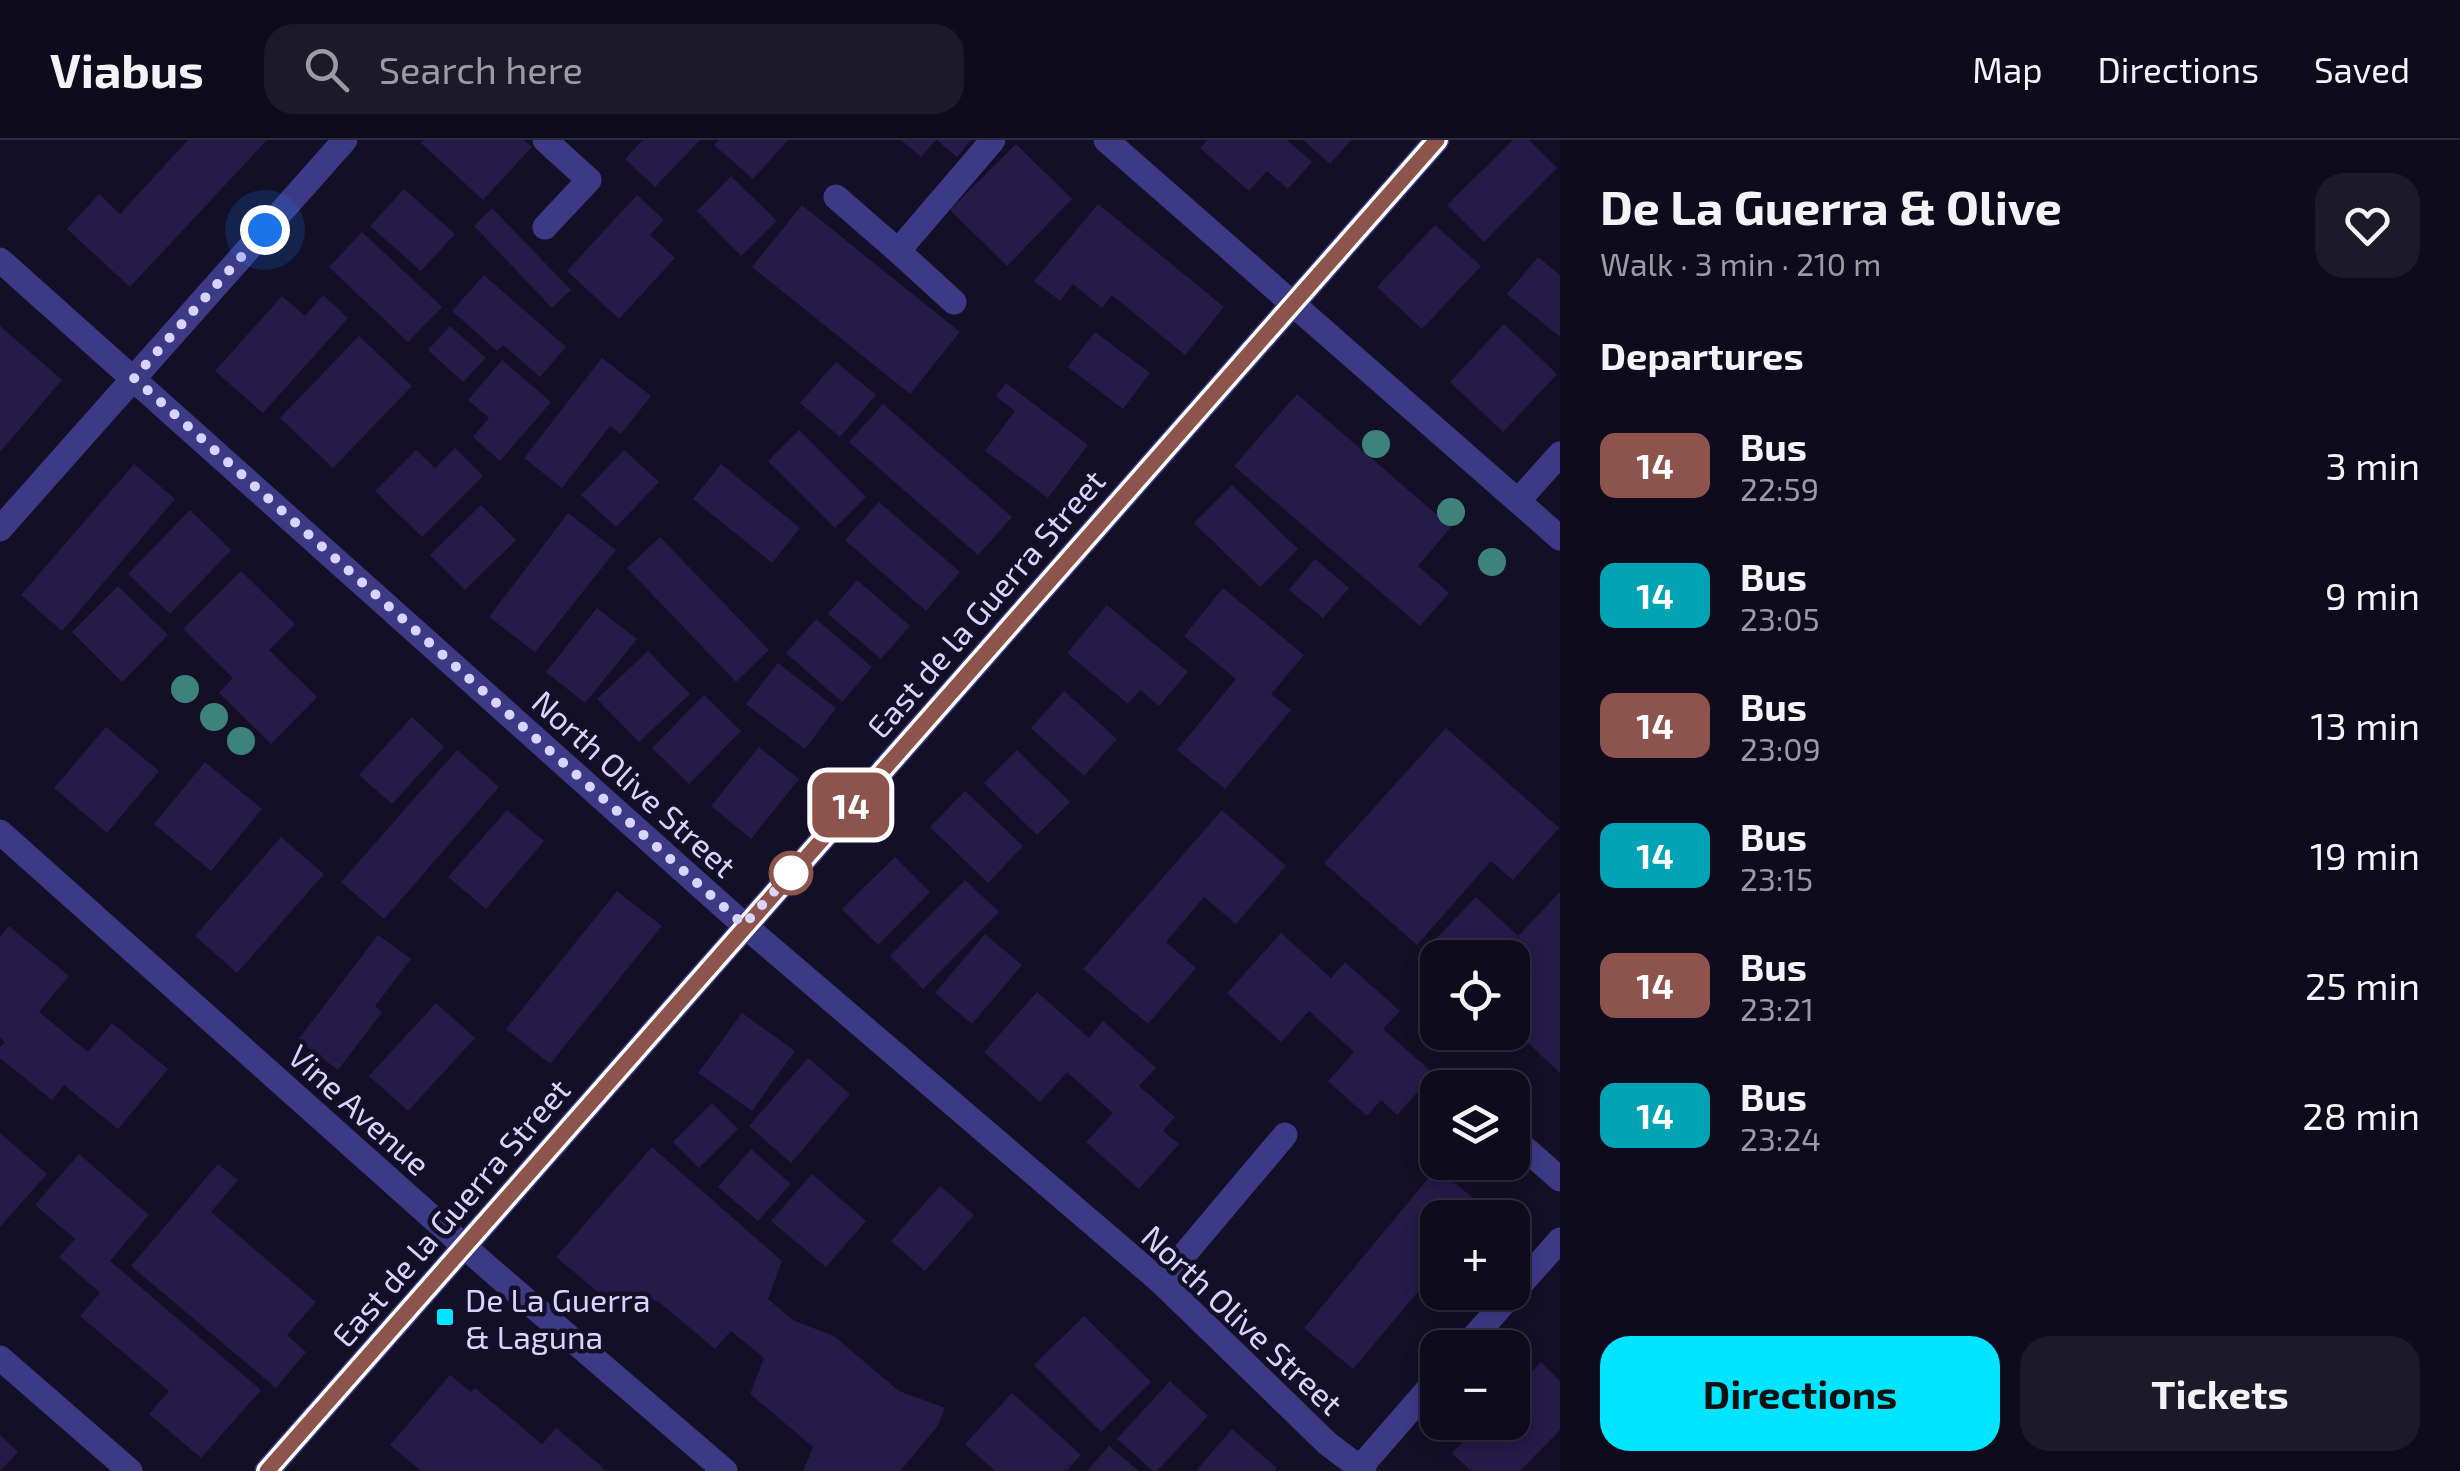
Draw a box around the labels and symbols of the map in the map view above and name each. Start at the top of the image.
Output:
your location [240,205,290,255]
street label: East de la Guerra Street [858,461,1112,745]
street label: North Olive Street [526,682,744,884]
line badge: 14 [806,772,896,838]
unlabelled marker [770,852,812,894]
street label: Vine Avenue [282,1036,438,1182]
street label: East de la Guerra Street [323,1070,577,1354]
street label: North Olive Street [1135,1216,1351,1422]
place label: De La Guerra & Laguna [465,1280,650,1355]
marker: De La Guerra & Laguna [434,1306,456,1328]

